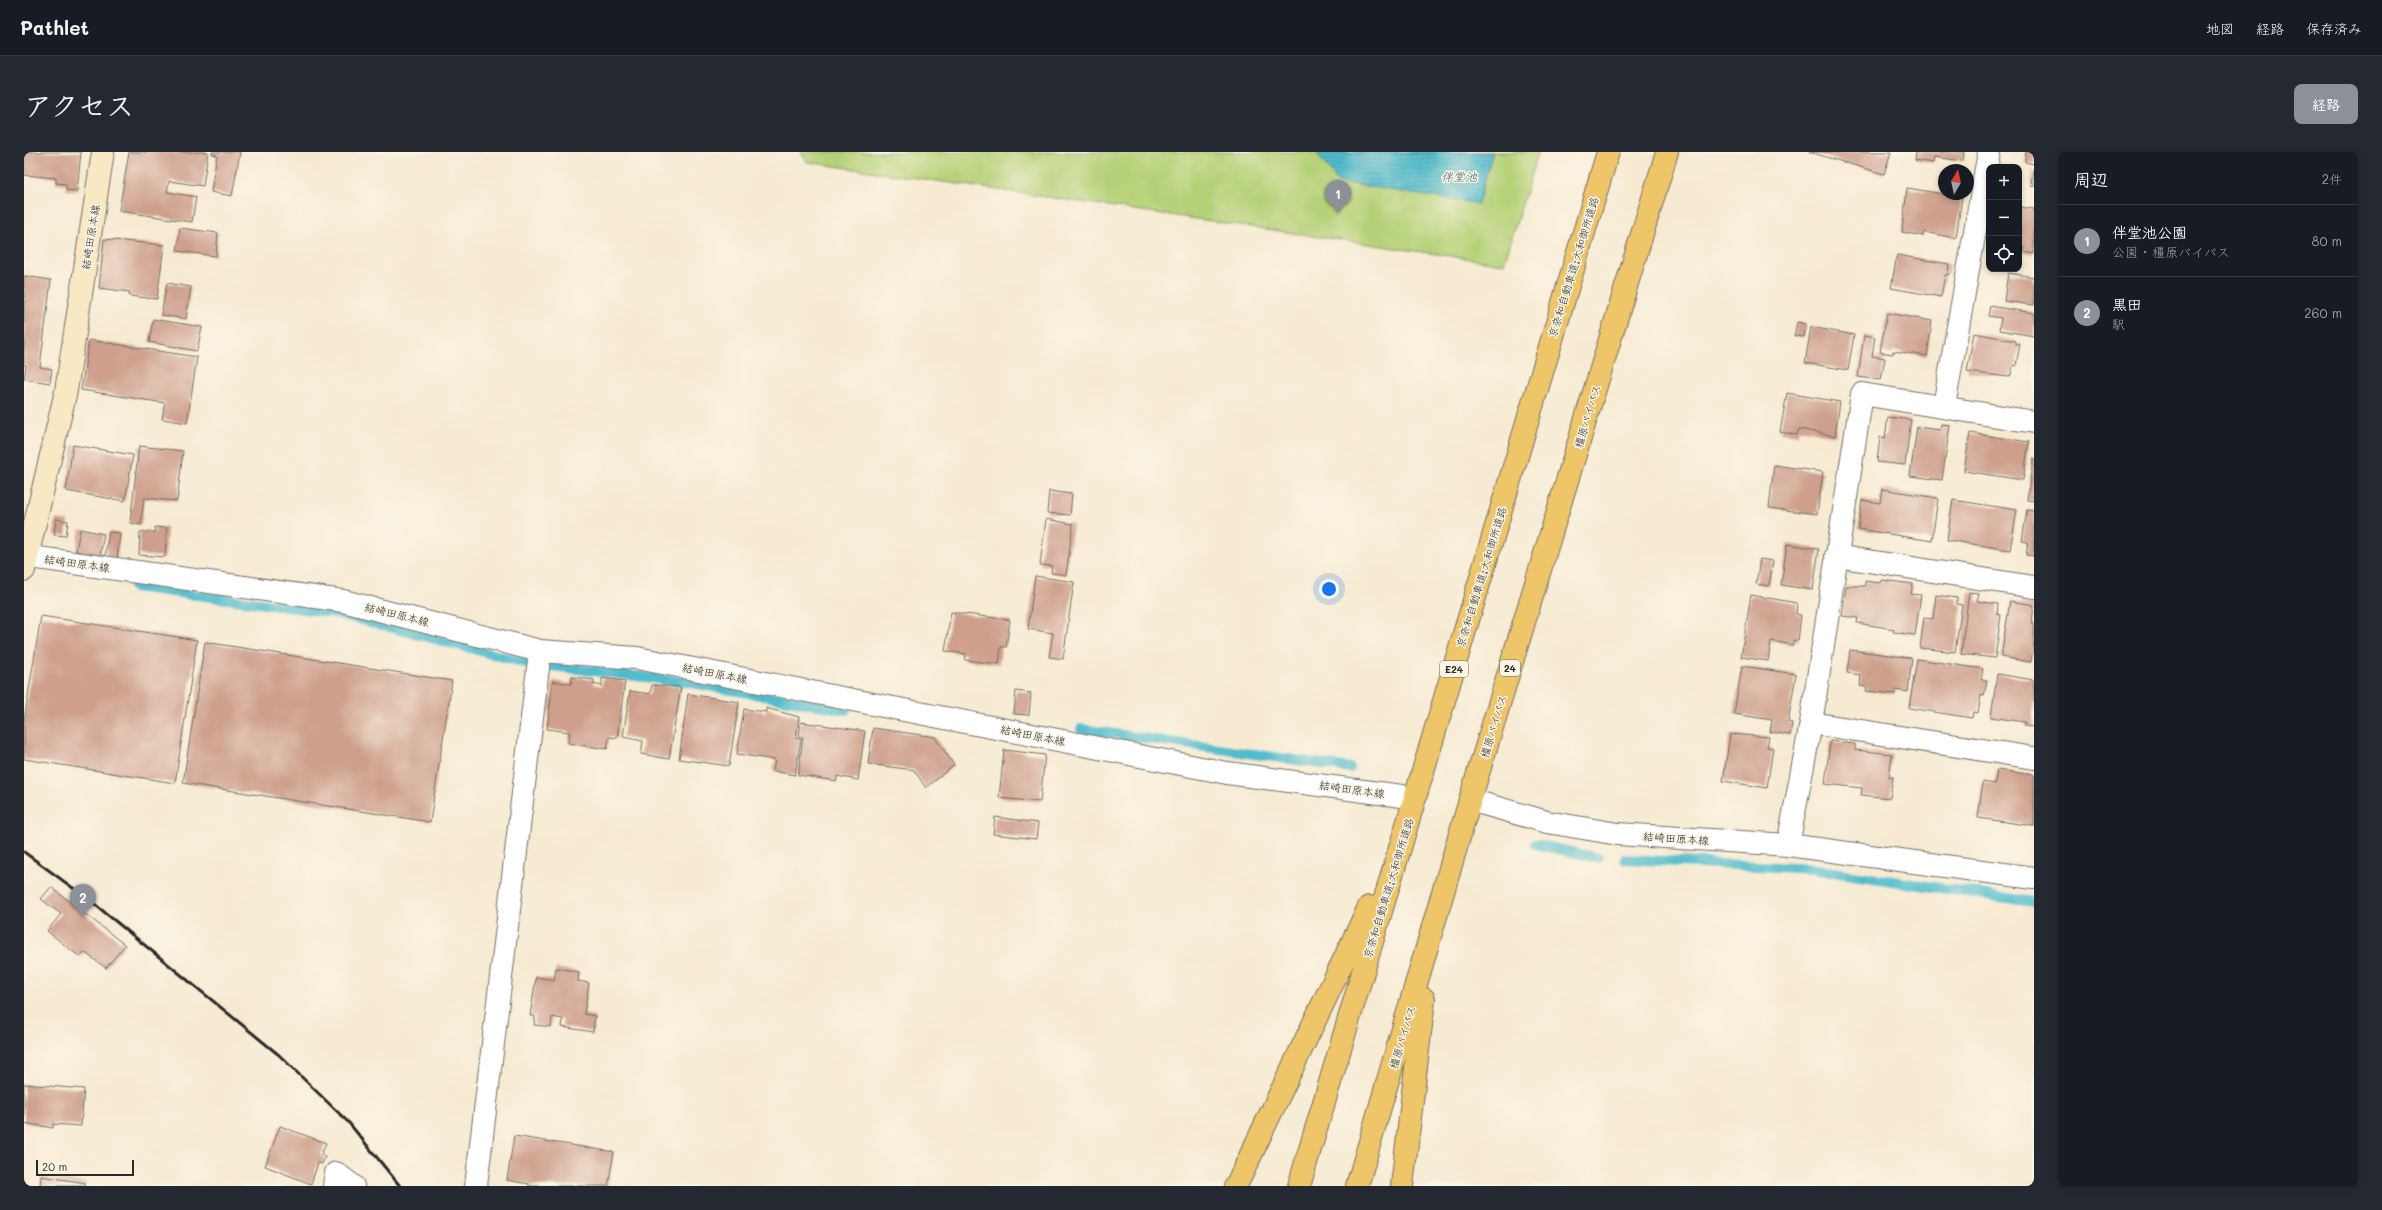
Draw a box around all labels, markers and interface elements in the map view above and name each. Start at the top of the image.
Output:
text: Pathlet [20,15,89,40]
text: 地図 [2206,19,2234,38]
text: 経路 [2256,19,2284,38]
text: 保存済み [2306,19,2362,38]
button: 経路 [2294,84,2358,124]
text: アクセス [24,87,134,123]
north arrow [1938,164,1974,200]
map controls [1986,164,2022,272]
button: + [1986,164,2022,200]
water label: 伴堂池 [1441,168,1478,184]
text: 周辺 [2074,168,2108,190]
text: 2件 [2322,170,2342,187]
pin: 1 [1325,180,1351,213]
street label: 京奈和自動車道;大和御所道路 [1544,195,1602,339]
button: − [1986,200,2022,236]
street label: 結崎田原本線 [77,203,103,271]
text: 伴堂池公園 [2112,222,2187,242]
text: 1 [2084,232,2090,249]
text: 80 m [2312,232,2342,249]
button: locate [1986,236,2022,272]
text: 公園 · 橿原バイパス [2112,243,2230,260]
text: 黒田 [2112,294,2142,314]
text: 2 [2083,304,2091,321]
text: 260 m [2304,304,2342,321]
text: 駅 [2112,315,2125,332]
street label: 橿原バイパス [1570,382,1604,450]
street label: 京奈和自動車道;大和御所道路 [1452,505,1510,649]
street label: 結崎田原本線 [43,551,111,575]
your location [1319,579,1339,599]
street label: 結崎田原本線 [363,599,431,629]
street label: 結崎田原本線 [681,659,749,687]
road number: 24 [1500,660,1520,676]
road number: E24 [1440,661,1468,677]
street label: 橿原バイパス [1476,692,1510,760]
street label: 結崎田原本線 [999,721,1067,749]
street label: 結崎田原本線 [1318,777,1386,801]
street label: 京奈和自動車道;大和御所道路 [1359,816,1417,960]
street label: 結崎田原本線 [1643,828,1709,848]
pin: 2 [70,884,96,917]
street label: 橿原バイパス [1385,1003,1419,1071]
scale bar [36,1158,134,1177]
text: 20 m [42,1159,67,1174]

